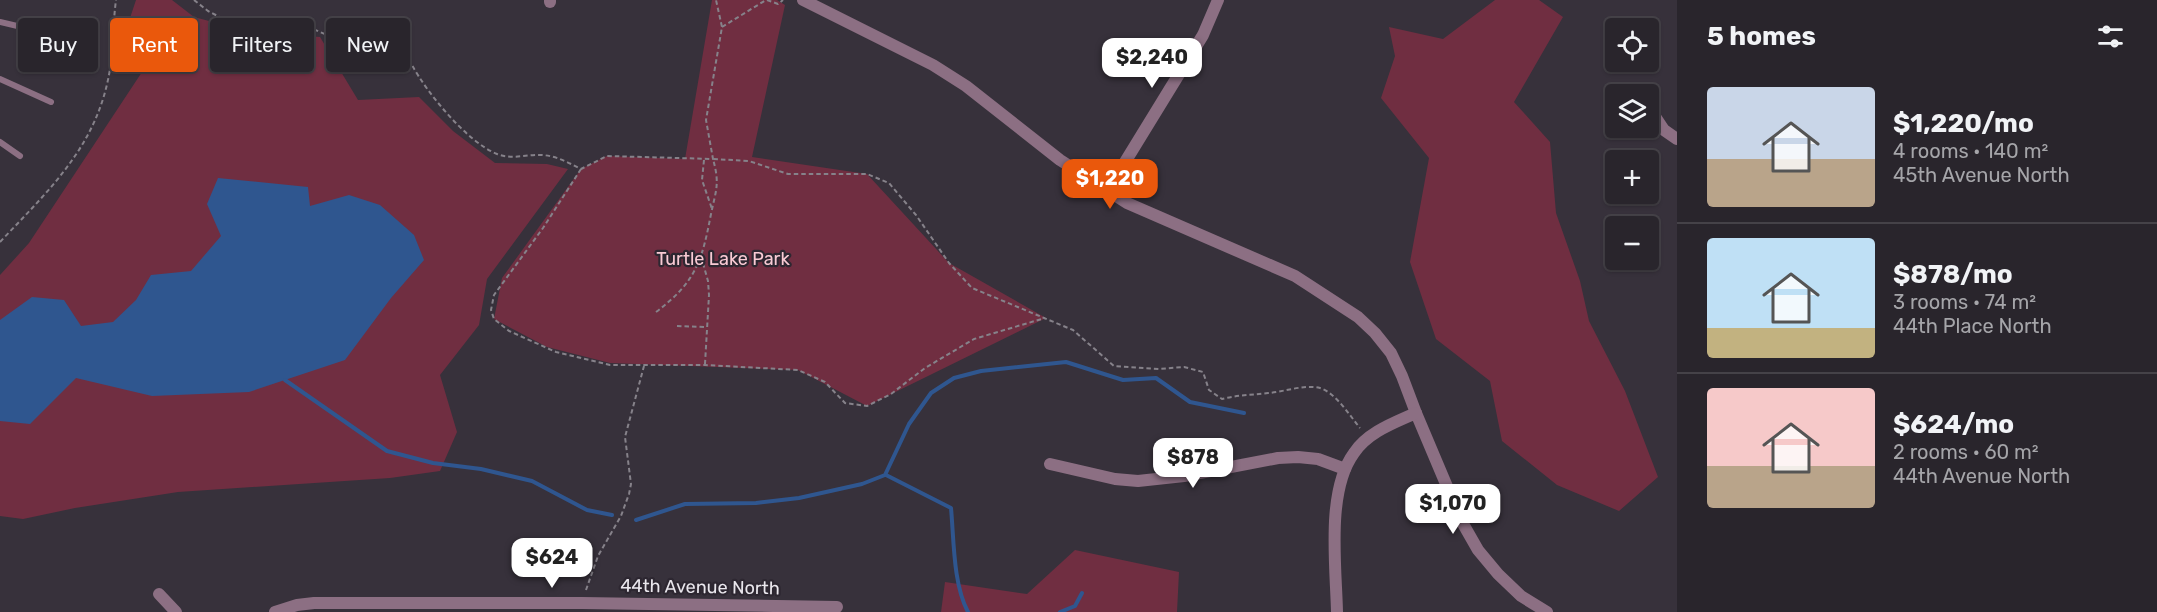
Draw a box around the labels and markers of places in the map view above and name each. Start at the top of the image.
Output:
pin: $2,240 [1103,38,1201,89]
pin: $1,220 [1061,159,1159,210]
pin: $878 [1157,438,1229,489]
pin: $1,070 [1404,484,1502,535]
pin: $624 [516,538,588,589]

